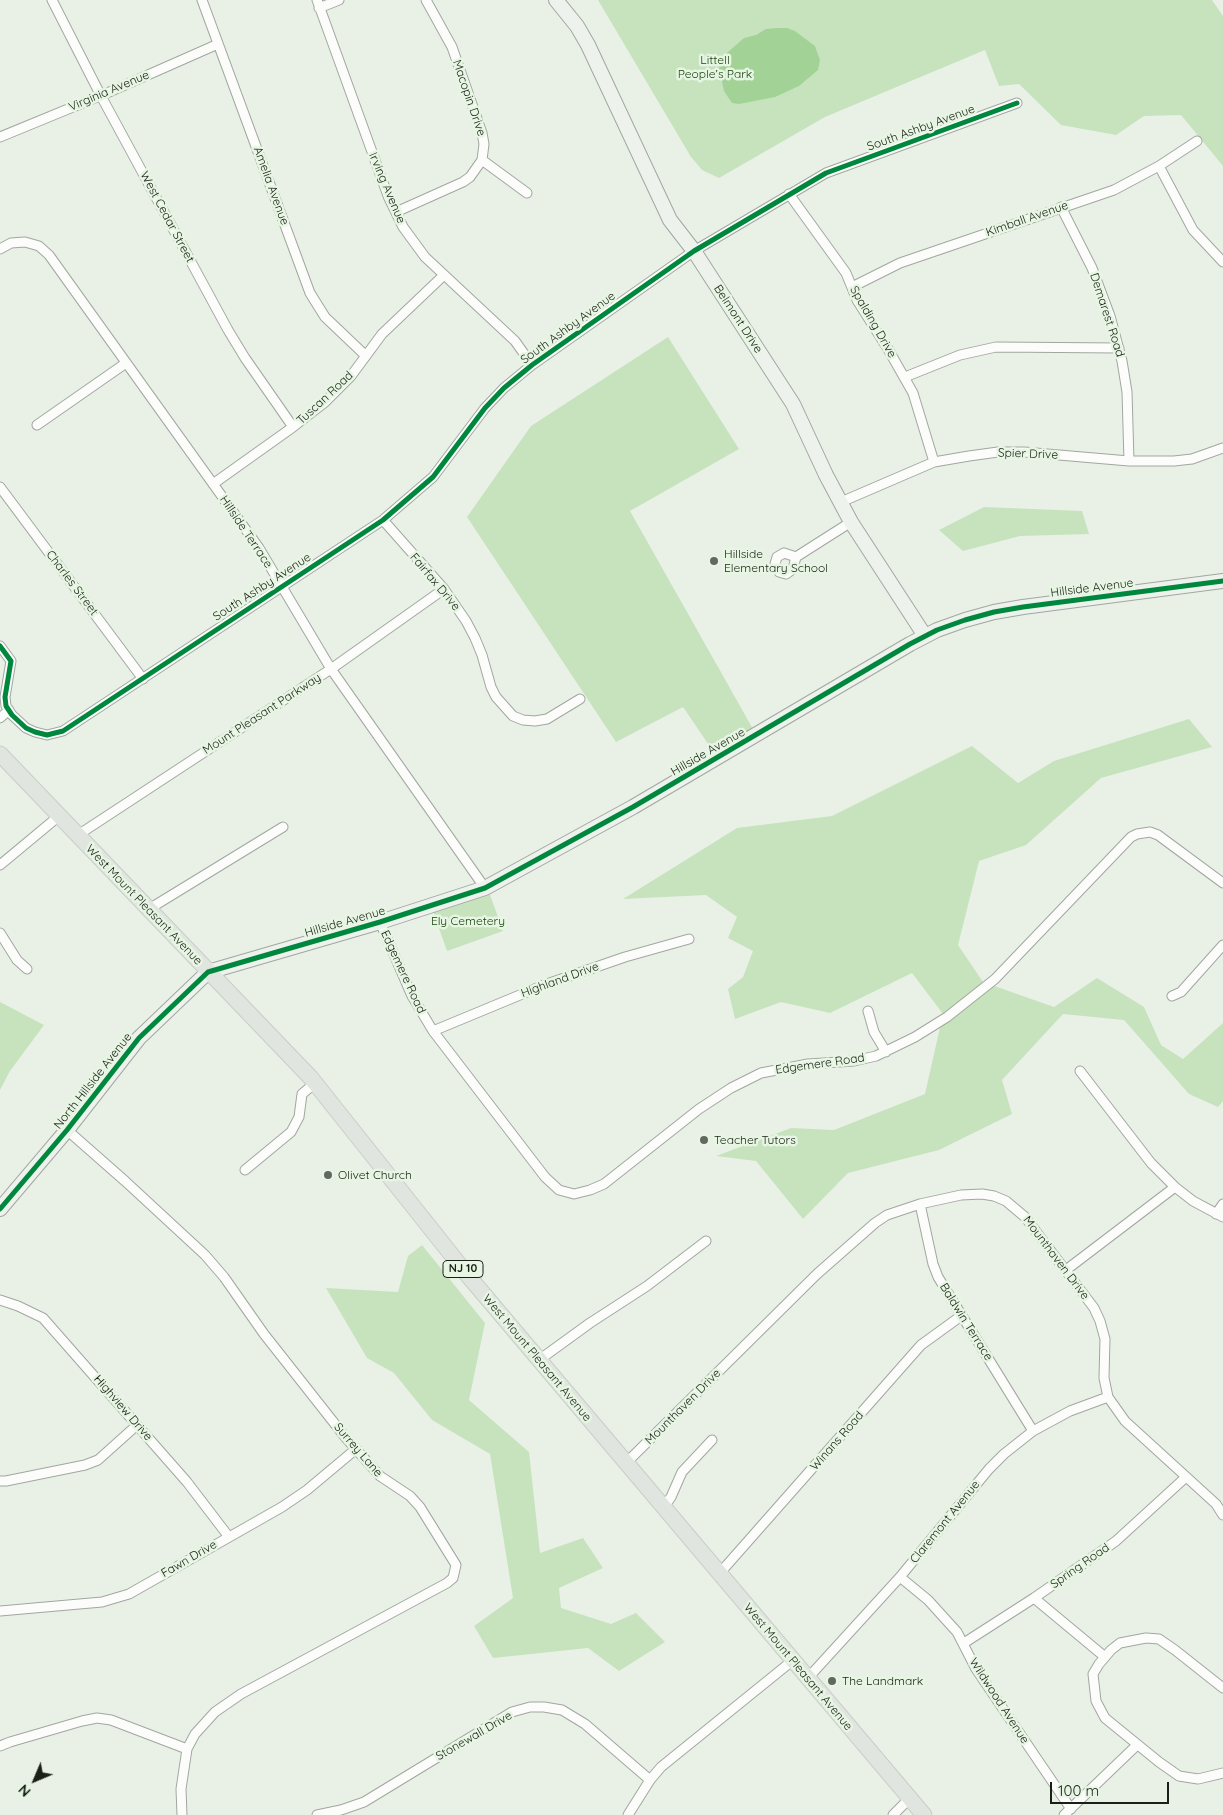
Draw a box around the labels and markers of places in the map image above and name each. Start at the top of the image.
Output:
place label: Hillside Elementary School [724,547,828,575]
marker: Hillside Elementary School [708,555,720,567]
place label: Teacher Tutors [714,1133,796,1147]
marker: Teacher Tutors [698,1134,710,1146]
place label: Olivet Church [338,1168,412,1182]
marker: Olivet Church [322,1169,334,1181]
place label: The Landmark [842,1674,923,1688]
marker: The Landmark [826,1675,838,1687]

